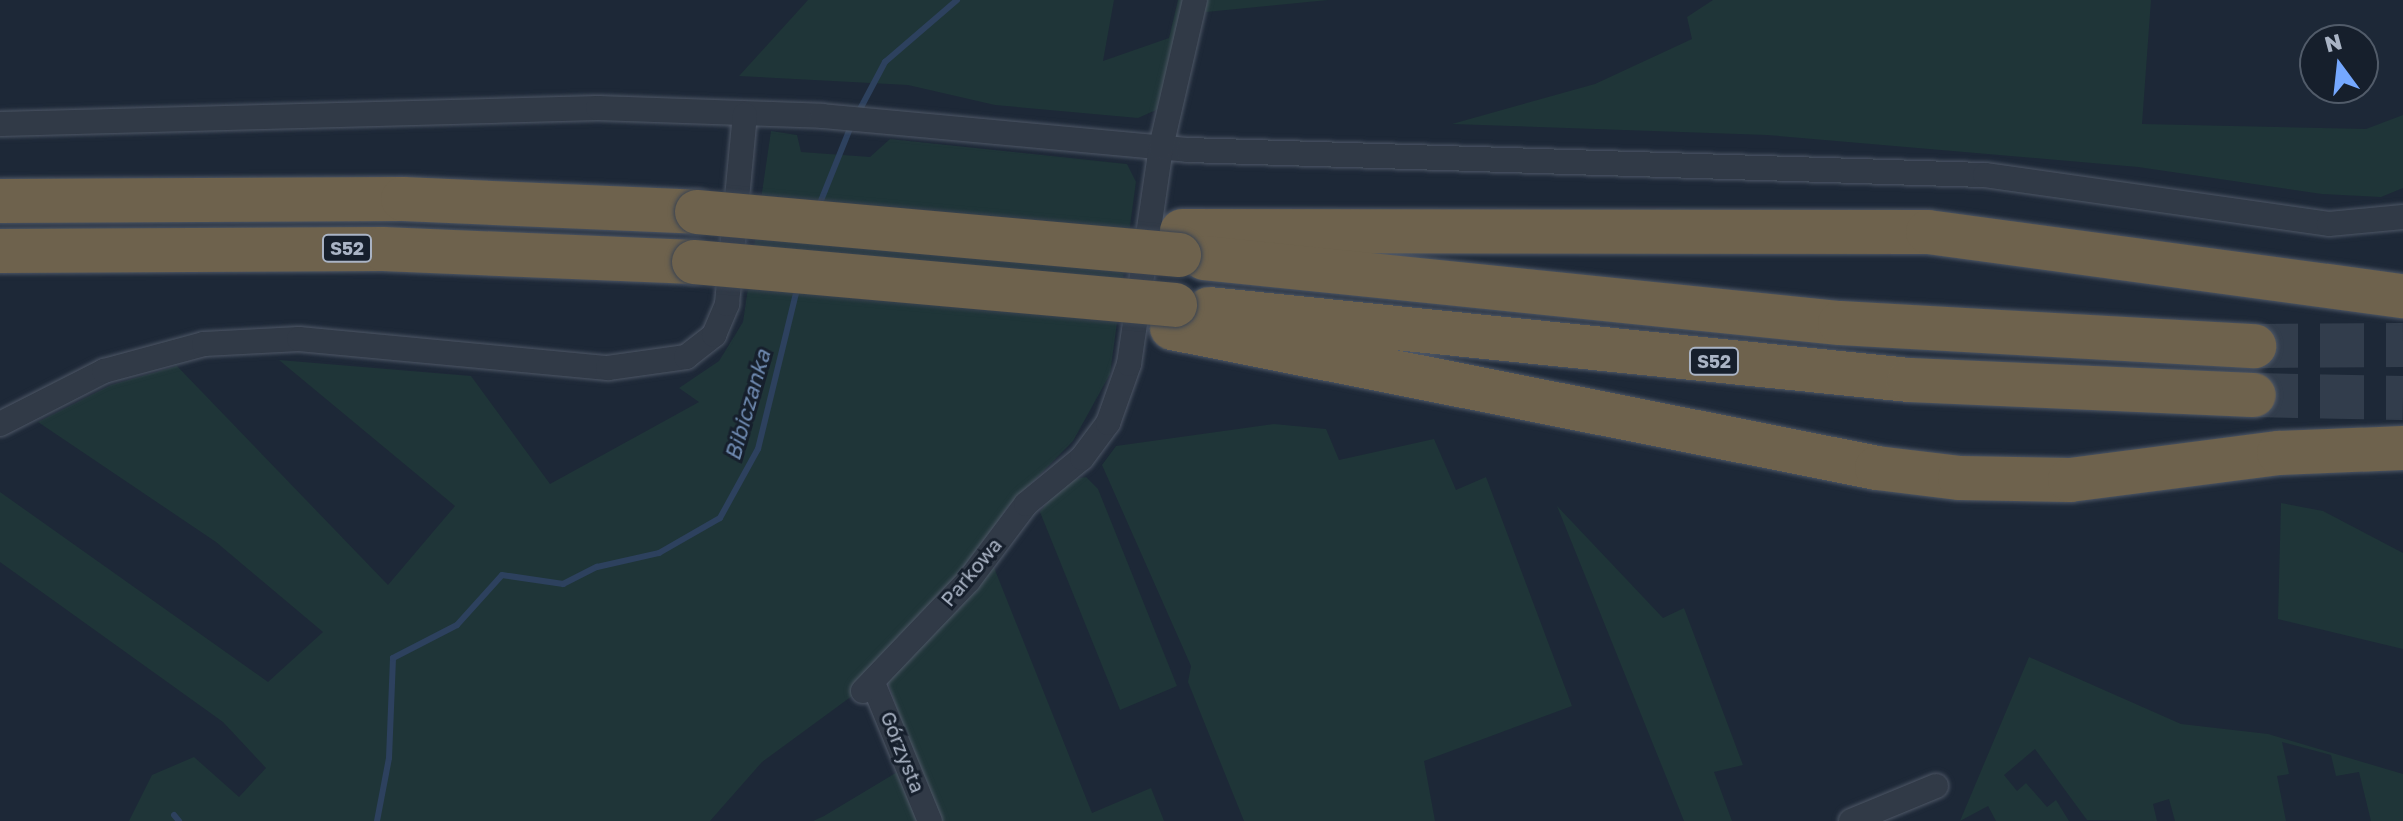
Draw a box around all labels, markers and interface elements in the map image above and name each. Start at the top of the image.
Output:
north arrow [2299,24,2379,104]
text: N [2322,27,2345,57]
road number: S52 [321,234,373,262]
water label: Bibiczanka [719,347,775,463]
road number: S52 [1688,347,1740,375]
street label: Parkowa [936,533,1006,611]
street label: Górzysta [876,708,930,796]

